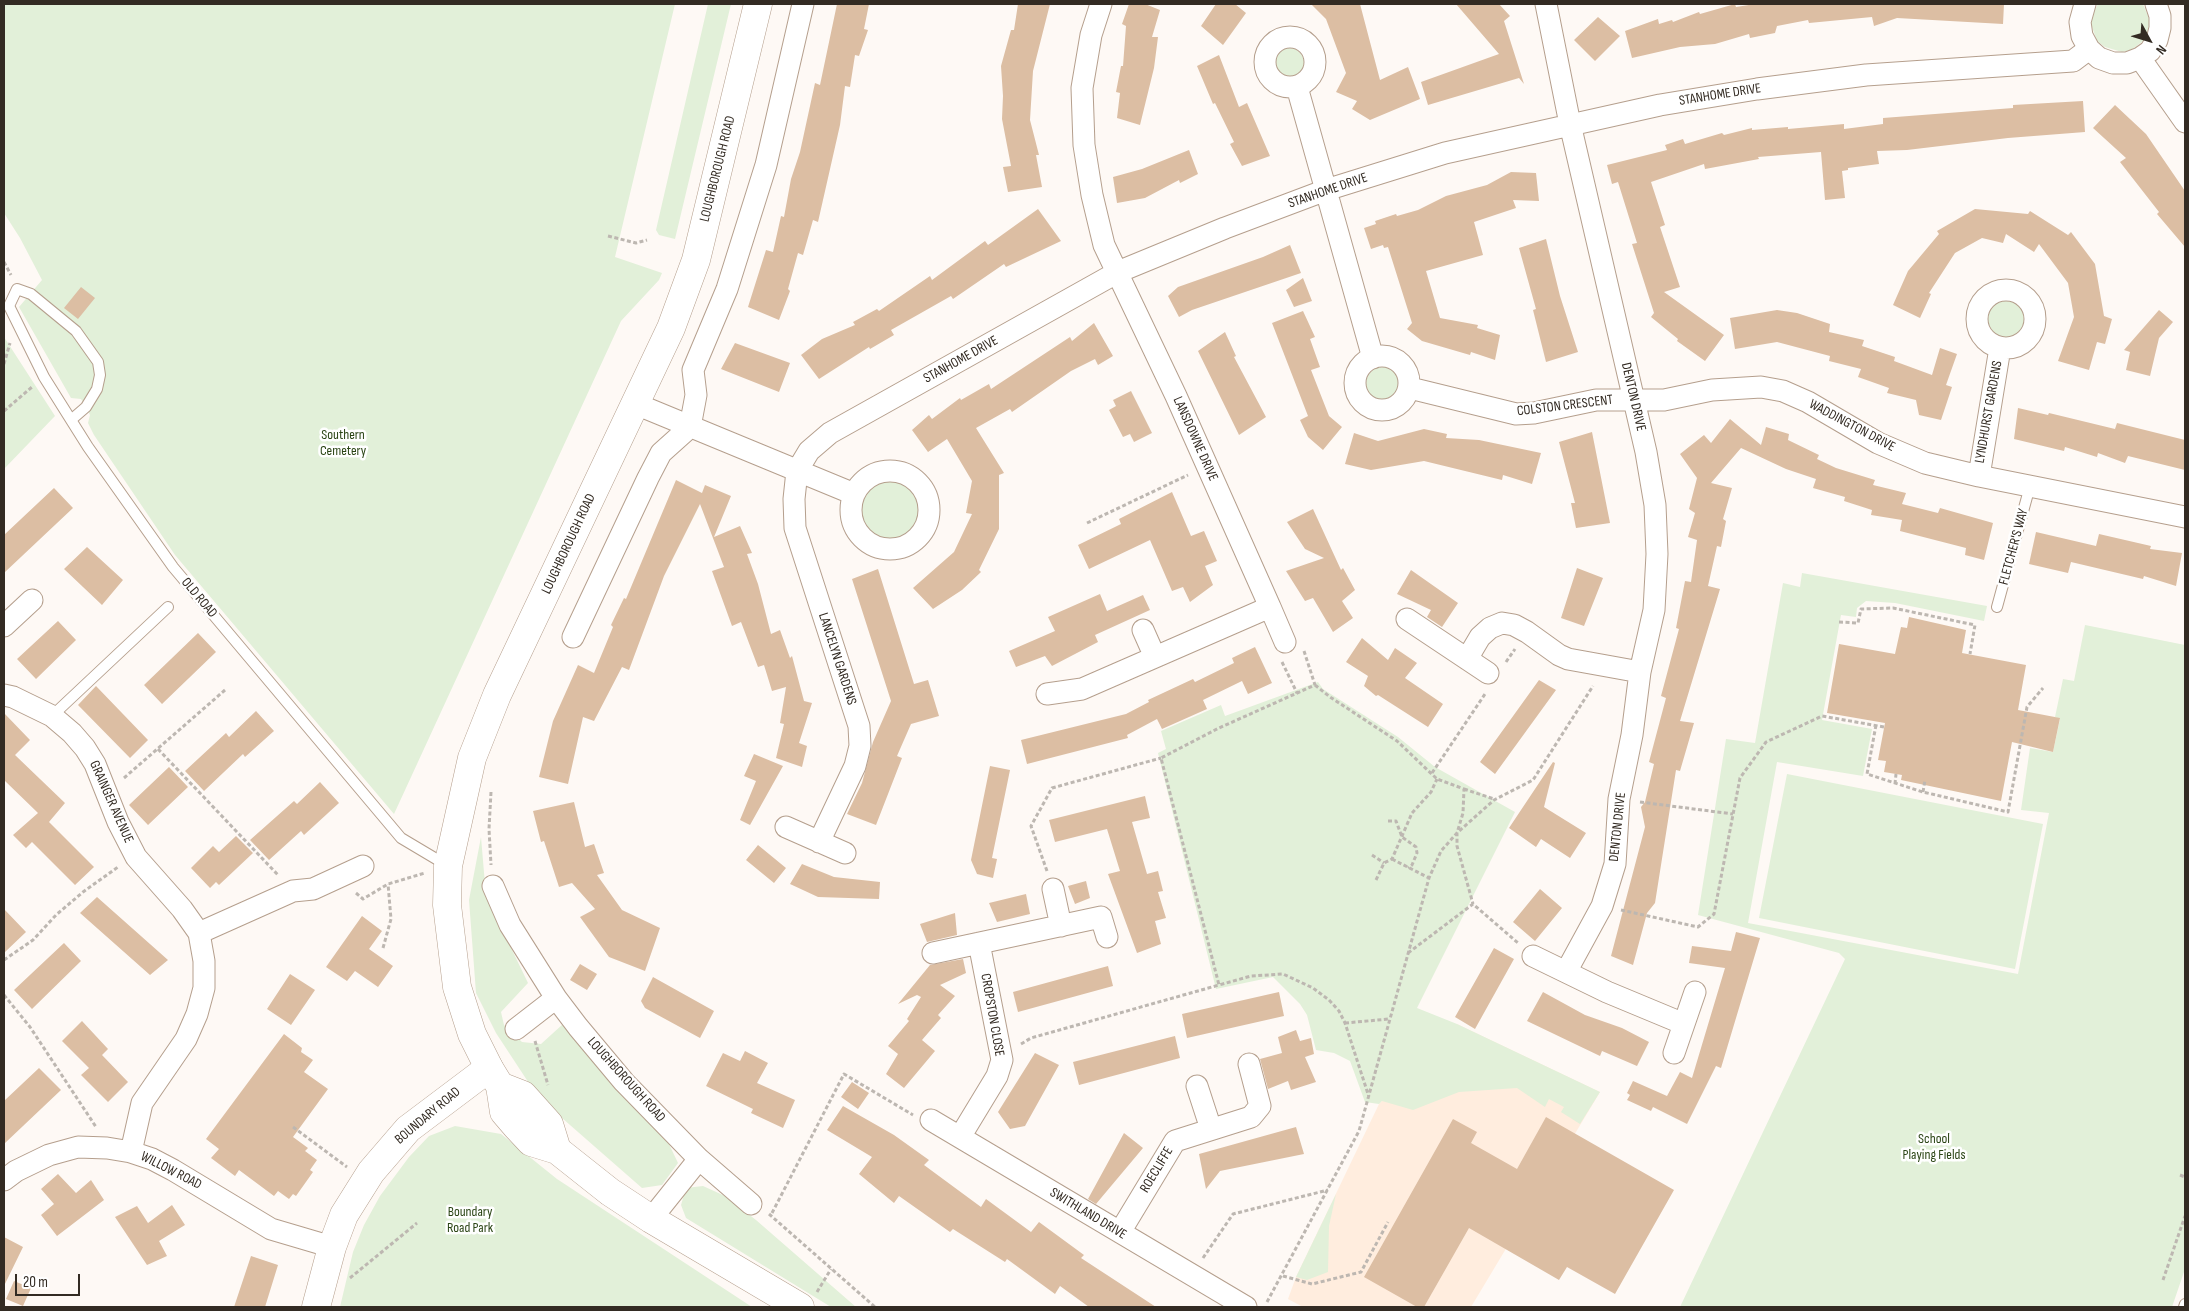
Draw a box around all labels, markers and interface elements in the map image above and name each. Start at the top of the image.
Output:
north arrow [2124,15,2174,65]
text: N [2152,41,2170,58]
street label: STANHOME DRIVE [1678,80,1762,110]
street label: LOUGHBOROUGH ROAD [697,114,739,224]
street label: STANHOME DRIVE [1286,170,1370,212]
street label: STANHOME DRIVE [921,333,1001,387]
street label: LYNDHURST GARDENS [1972,359,2006,465]
street label: DENTON DRIVE [1617,361,1649,433]
street label: COLSTON CRESCENT [1516,392,1614,420]
street label: LANSDOWNE DRIVE [1169,394,1221,484]
street label: WADDINGTON DRIVE [1806,396,1898,456]
park label: Southern Cemetery [320,427,366,460]
street label: LOUGHBOROUGH ROAD [538,491,600,597]
street label: FLETCHER'S WAY [1996,507,2032,587]
street label: OLD ROAD [177,574,221,622]
street label: LANCELYN GARDENS [814,611,860,707]
street label: GRAINGER AVENUE [85,758,137,846]
street label: DENTON DRIVE [1606,791,1630,863]
street label: CROPSTON CLOSE [976,972,1008,1058]
street label: LOUGHBOROUGH ROAD [583,1034,669,1126]
street label: BOUNDARY ROAD [392,1084,464,1148]
park label: School Playing Fields [1903,1131,1965,1164]
street label: ROECLIFFE [1137,1144,1177,1196]
street label: WILLOW ROAD [138,1148,204,1194]
street label: SWITHLAND DRIVE [1047,1185,1129,1243]
park label: Boundary Road Park [447,1204,493,1236]
scale bar [18,1264,82,1296]
text: 20 m [23,1273,48,1292]

